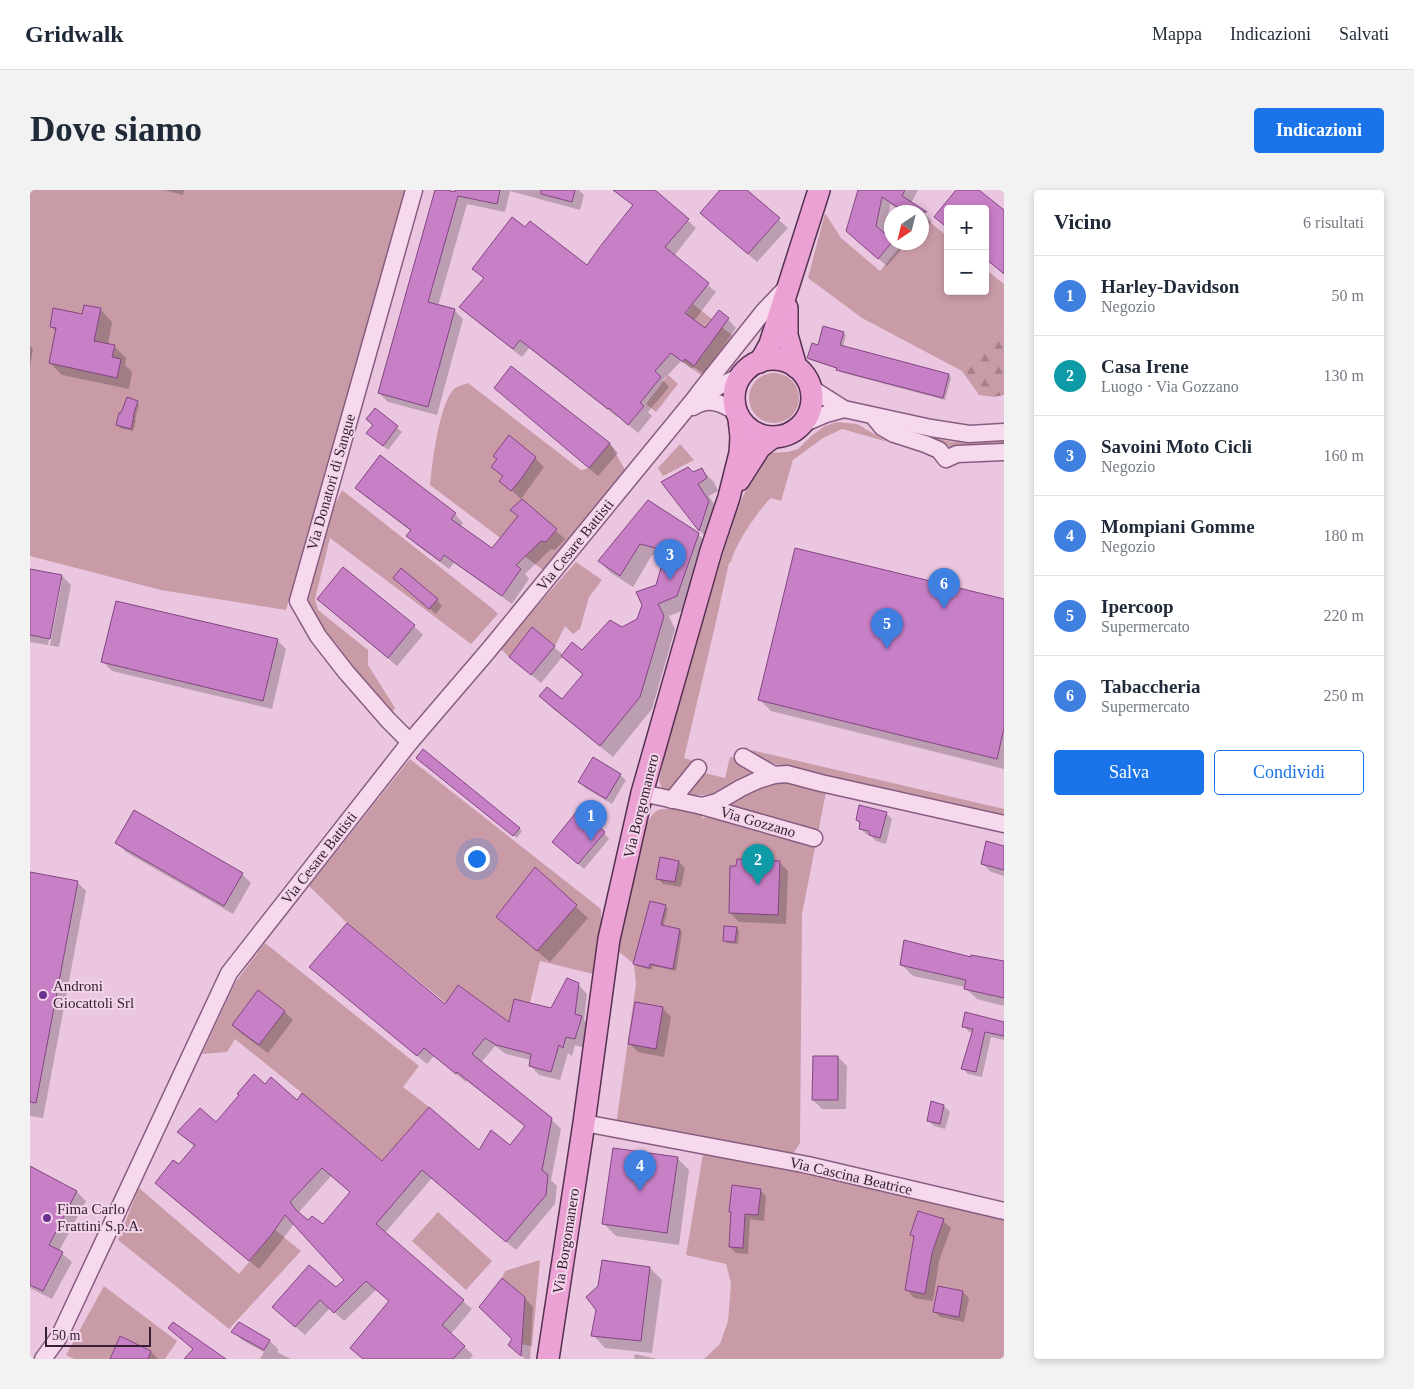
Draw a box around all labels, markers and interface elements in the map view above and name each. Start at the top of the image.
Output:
text: Gridwalk [25,21,124,47]
text: Mappa [1152,24,1202,44]
text: Indicazioni [1230,24,1311,44]
text: Salvati [1339,24,1389,44]
button: Indicazioni [1254,108,1384,153]
text: Dove siamo [30,110,202,149]
north arrow [884,205,929,250]
map controls [944,205,989,295]
button: + [944,205,989,250]
text: Vicino [1054,210,1112,234]
text: 6 risultati [1303,214,1364,231]
button: − [944,250,989,295]
text: Harley-Davidson [1101,276,1239,297]
text: 1 [1066,287,1074,304]
text: 50 m [1332,287,1364,304]
text: Negozio [1101,298,1155,315]
text: Casa Irene [1101,356,1189,377]
text: 2 [1066,367,1074,384]
text: 130 m [1324,367,1364,384]
text: Luogo · Via Gozzano [1101,378,1239,395]
street label: Via Donatori di Sangue [304,412,358,552]
text: Savoini Moto Cicli [1101,436,1252,457]
text: 3 [1066,447,1074,464]
text: 160 m [1324,447,1364,464]
text: Negozio [1101,458,1155,475]
street label: Via Cesare Battisti [533,496,617,594]
text: Mompiani Gomme [1101,516,1255,537]
text: 4 [1066,527,1074,544]
text: 180 m [1324,527,1364,544]
text: Negozio [1101,538,1155,555]
pin: 3 [654,539,686,580]
pin: 6 [928,568,960,609]
text: Ipercoop [1101,596,1173,617]
text: 5 [1066,607,1074,624]
text: 220 m [1324,607,1364,624]
pin: 5 [871,608,903,649]
text: Supermercato [1101,618,1190,635]
text: Tabaccheria [1101,676,1201,697]
text: 6 [1066,687,1074,704]
text: 250 m [1324,687,1364,704]
text: Supermercato [1101,698,1190,715]
button: Salva [1054,750,1204,795]
button: Condividi [1214,750,1364,795]
street label: Via Borgomanero [620,752,662,860]
pin: 1 [575,800,607,841]
street label: Via Gozzano [718,804,798,840]
street label: Via Cesare Battisti [278,809,360,907]
pin: 2 [742,844,774,885]
your location [464,846,490,872]
place label: Androni Giocattoli Srl [53,978,134,1011]
marker: Androni Giocattoli Srl [37,989,49,1001]
pin: 4 [624,1150,656,1191]
street label: Via Cascina Beatrice [788,1154,914,1198]
street label: Via Borgomanero [550,1187,582,1295]
place label: Fima Carlo Frattini S.p.A. [57,1201,143,1234]
marker: Fima Carlo Frattini S.p.A. [41,1212,53,1224]
scale bar [45,1324,151,1347]
text: 50 m [52,1328,80,1343]

